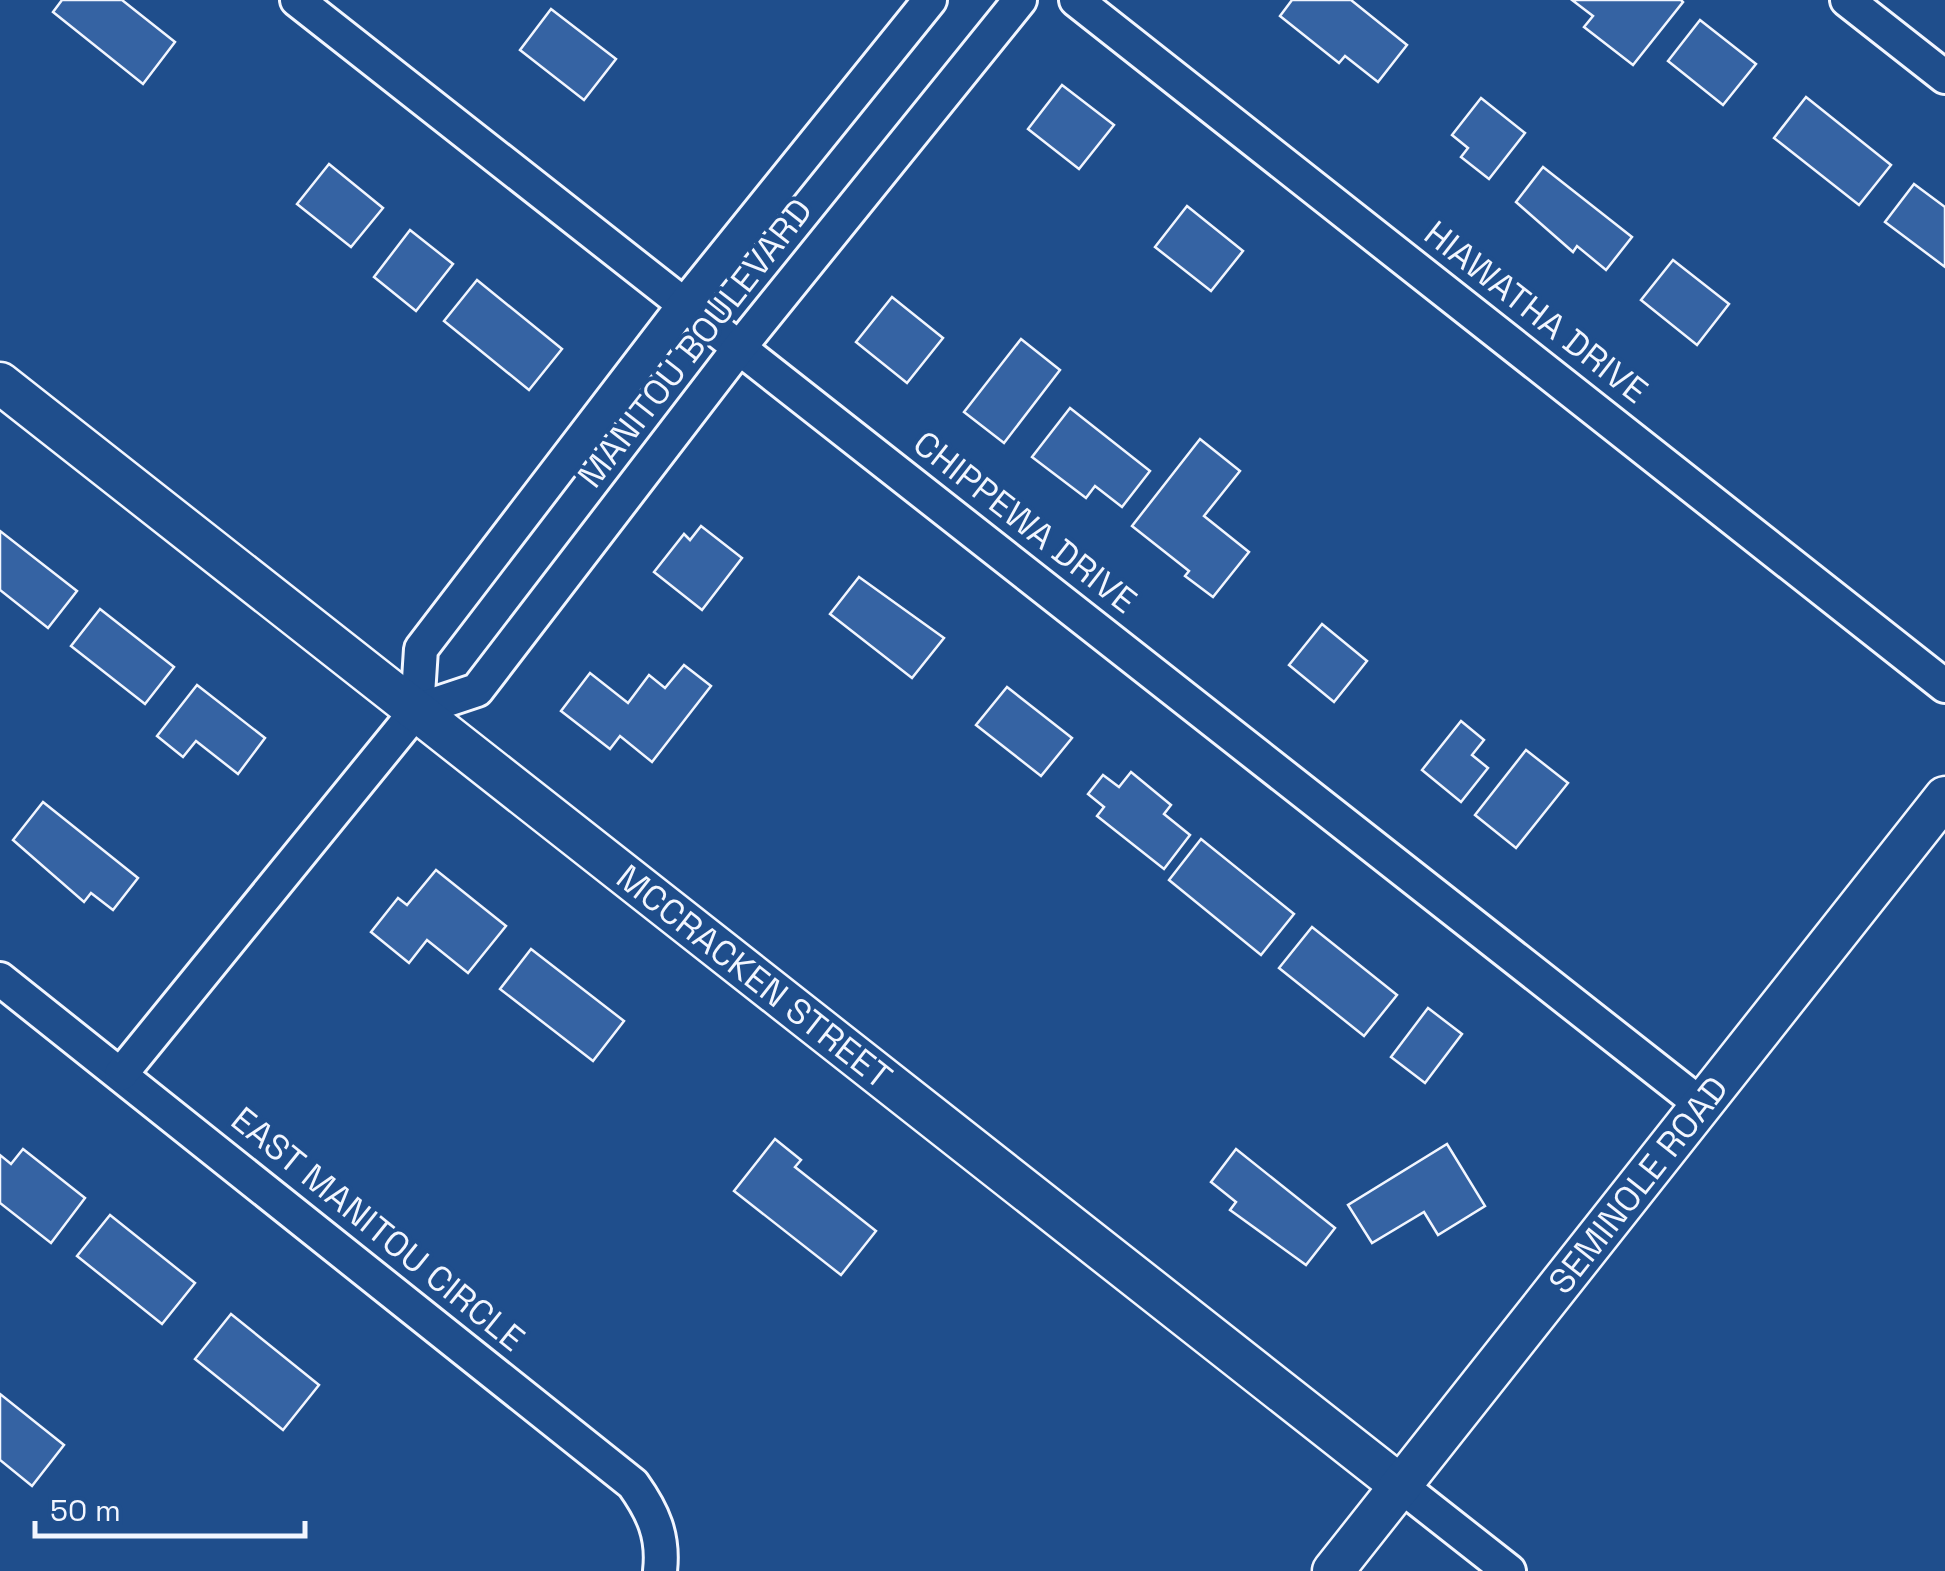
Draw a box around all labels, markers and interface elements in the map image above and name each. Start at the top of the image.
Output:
street label: MANITOU BOULEVARD [568,190,822,496]
street label: HIAWATHA DRIVE [1416,211,1656,413]
street label: CHIPPEWA DRIVE [905,421,1145,623]
street label: MCCRACKEN STREET [608,855,901,1099]
street label: SEMINOLE ROAD [1539,1067,1738,1303]
street label: EAST MANITOU CIRCLE [223,1097,533,1361]
scale bar [35,1476,305,1538]
text: 50 m [50,1491,121,1530]

